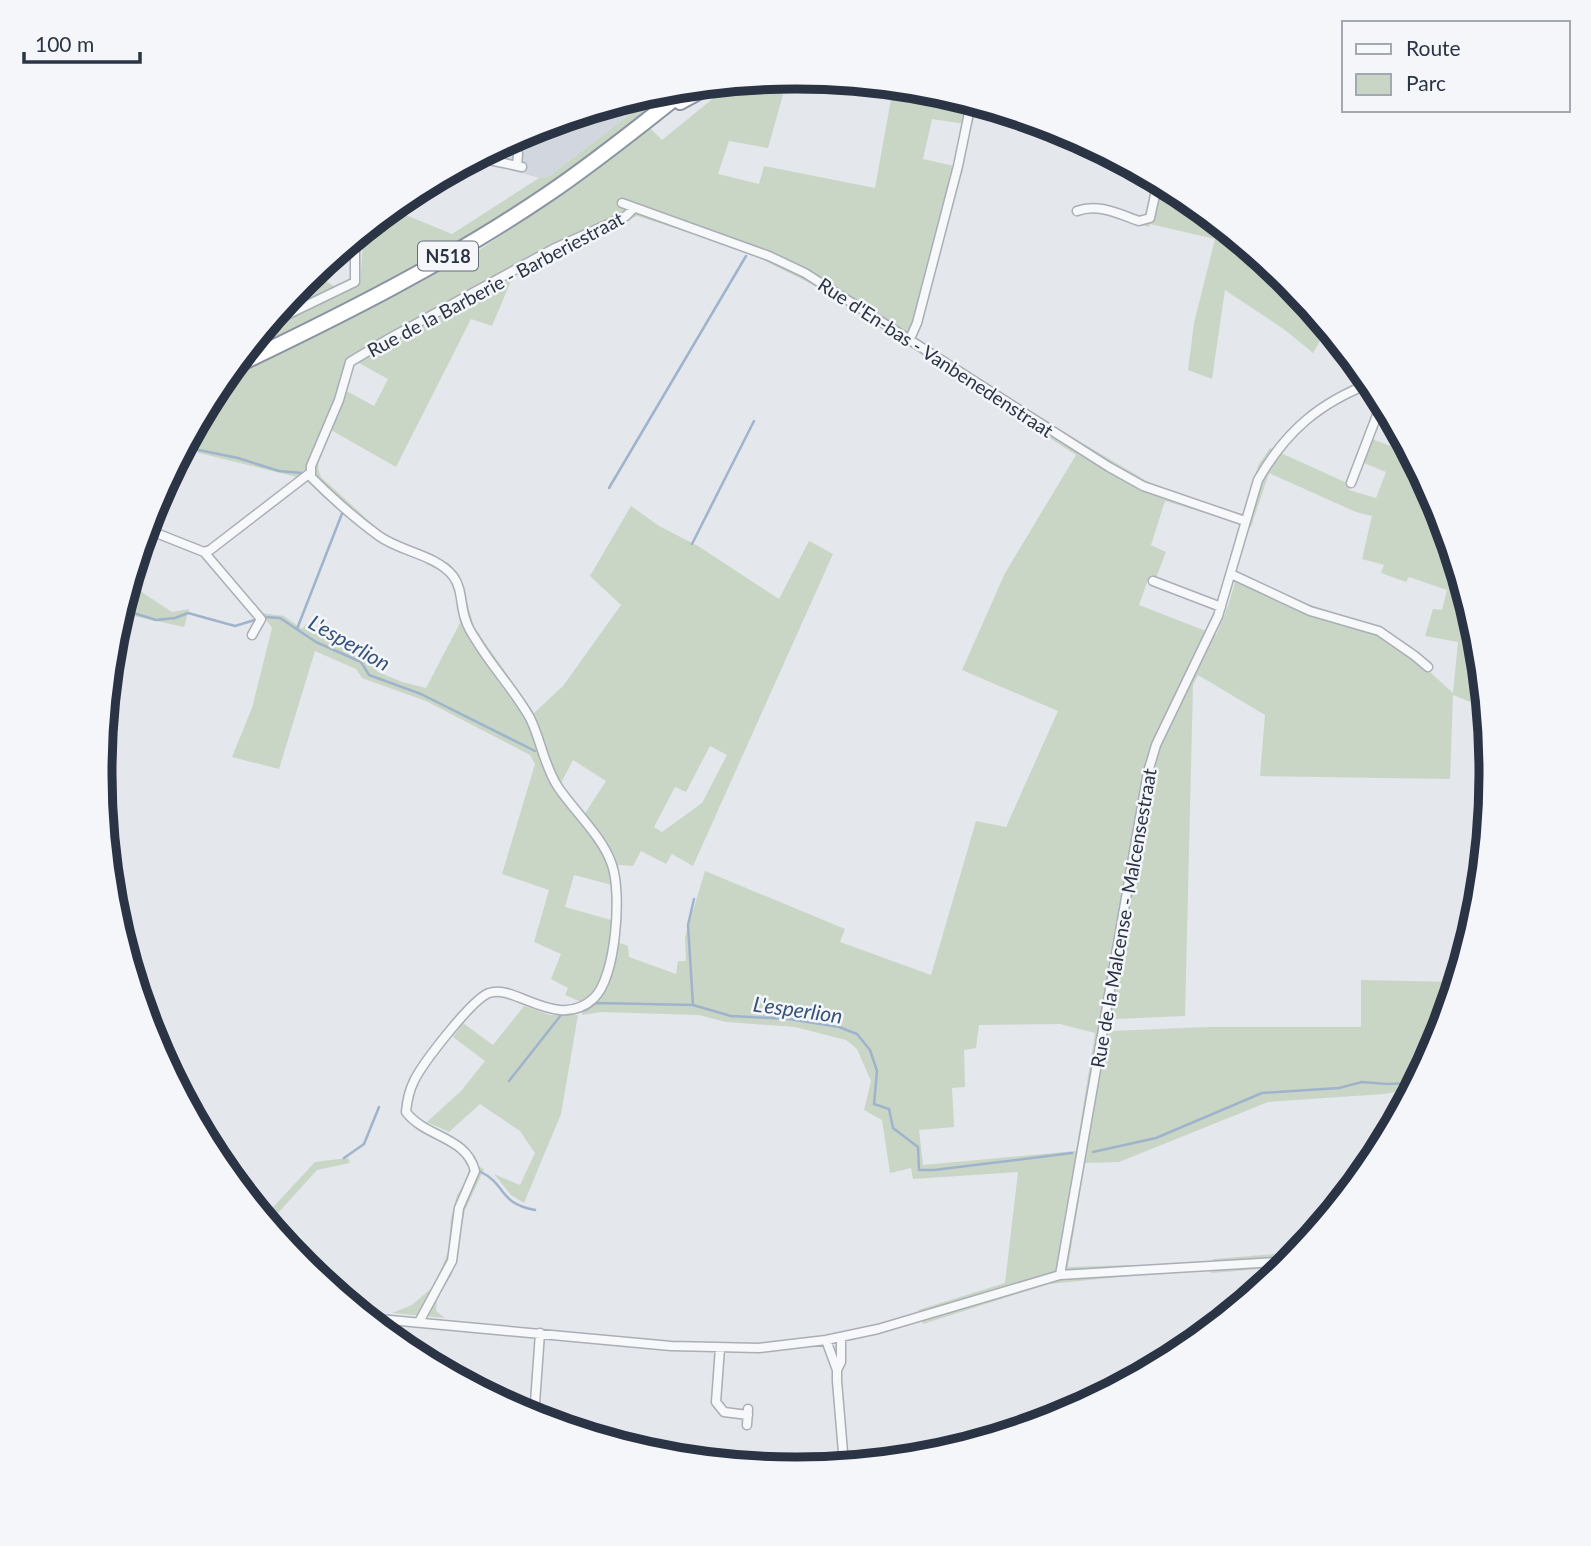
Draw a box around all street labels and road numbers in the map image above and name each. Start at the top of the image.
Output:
street label: Rue de la Barberie - Barberiestraat [363,206,627,361]
road number: N518 [418,242,478,270]
street label: Rue d'En-bas - Vanbenedenstraat [814,272,1058,442]
street label: Rue de la Malcense - Malcensestraat [1085,766,1161,1070]

